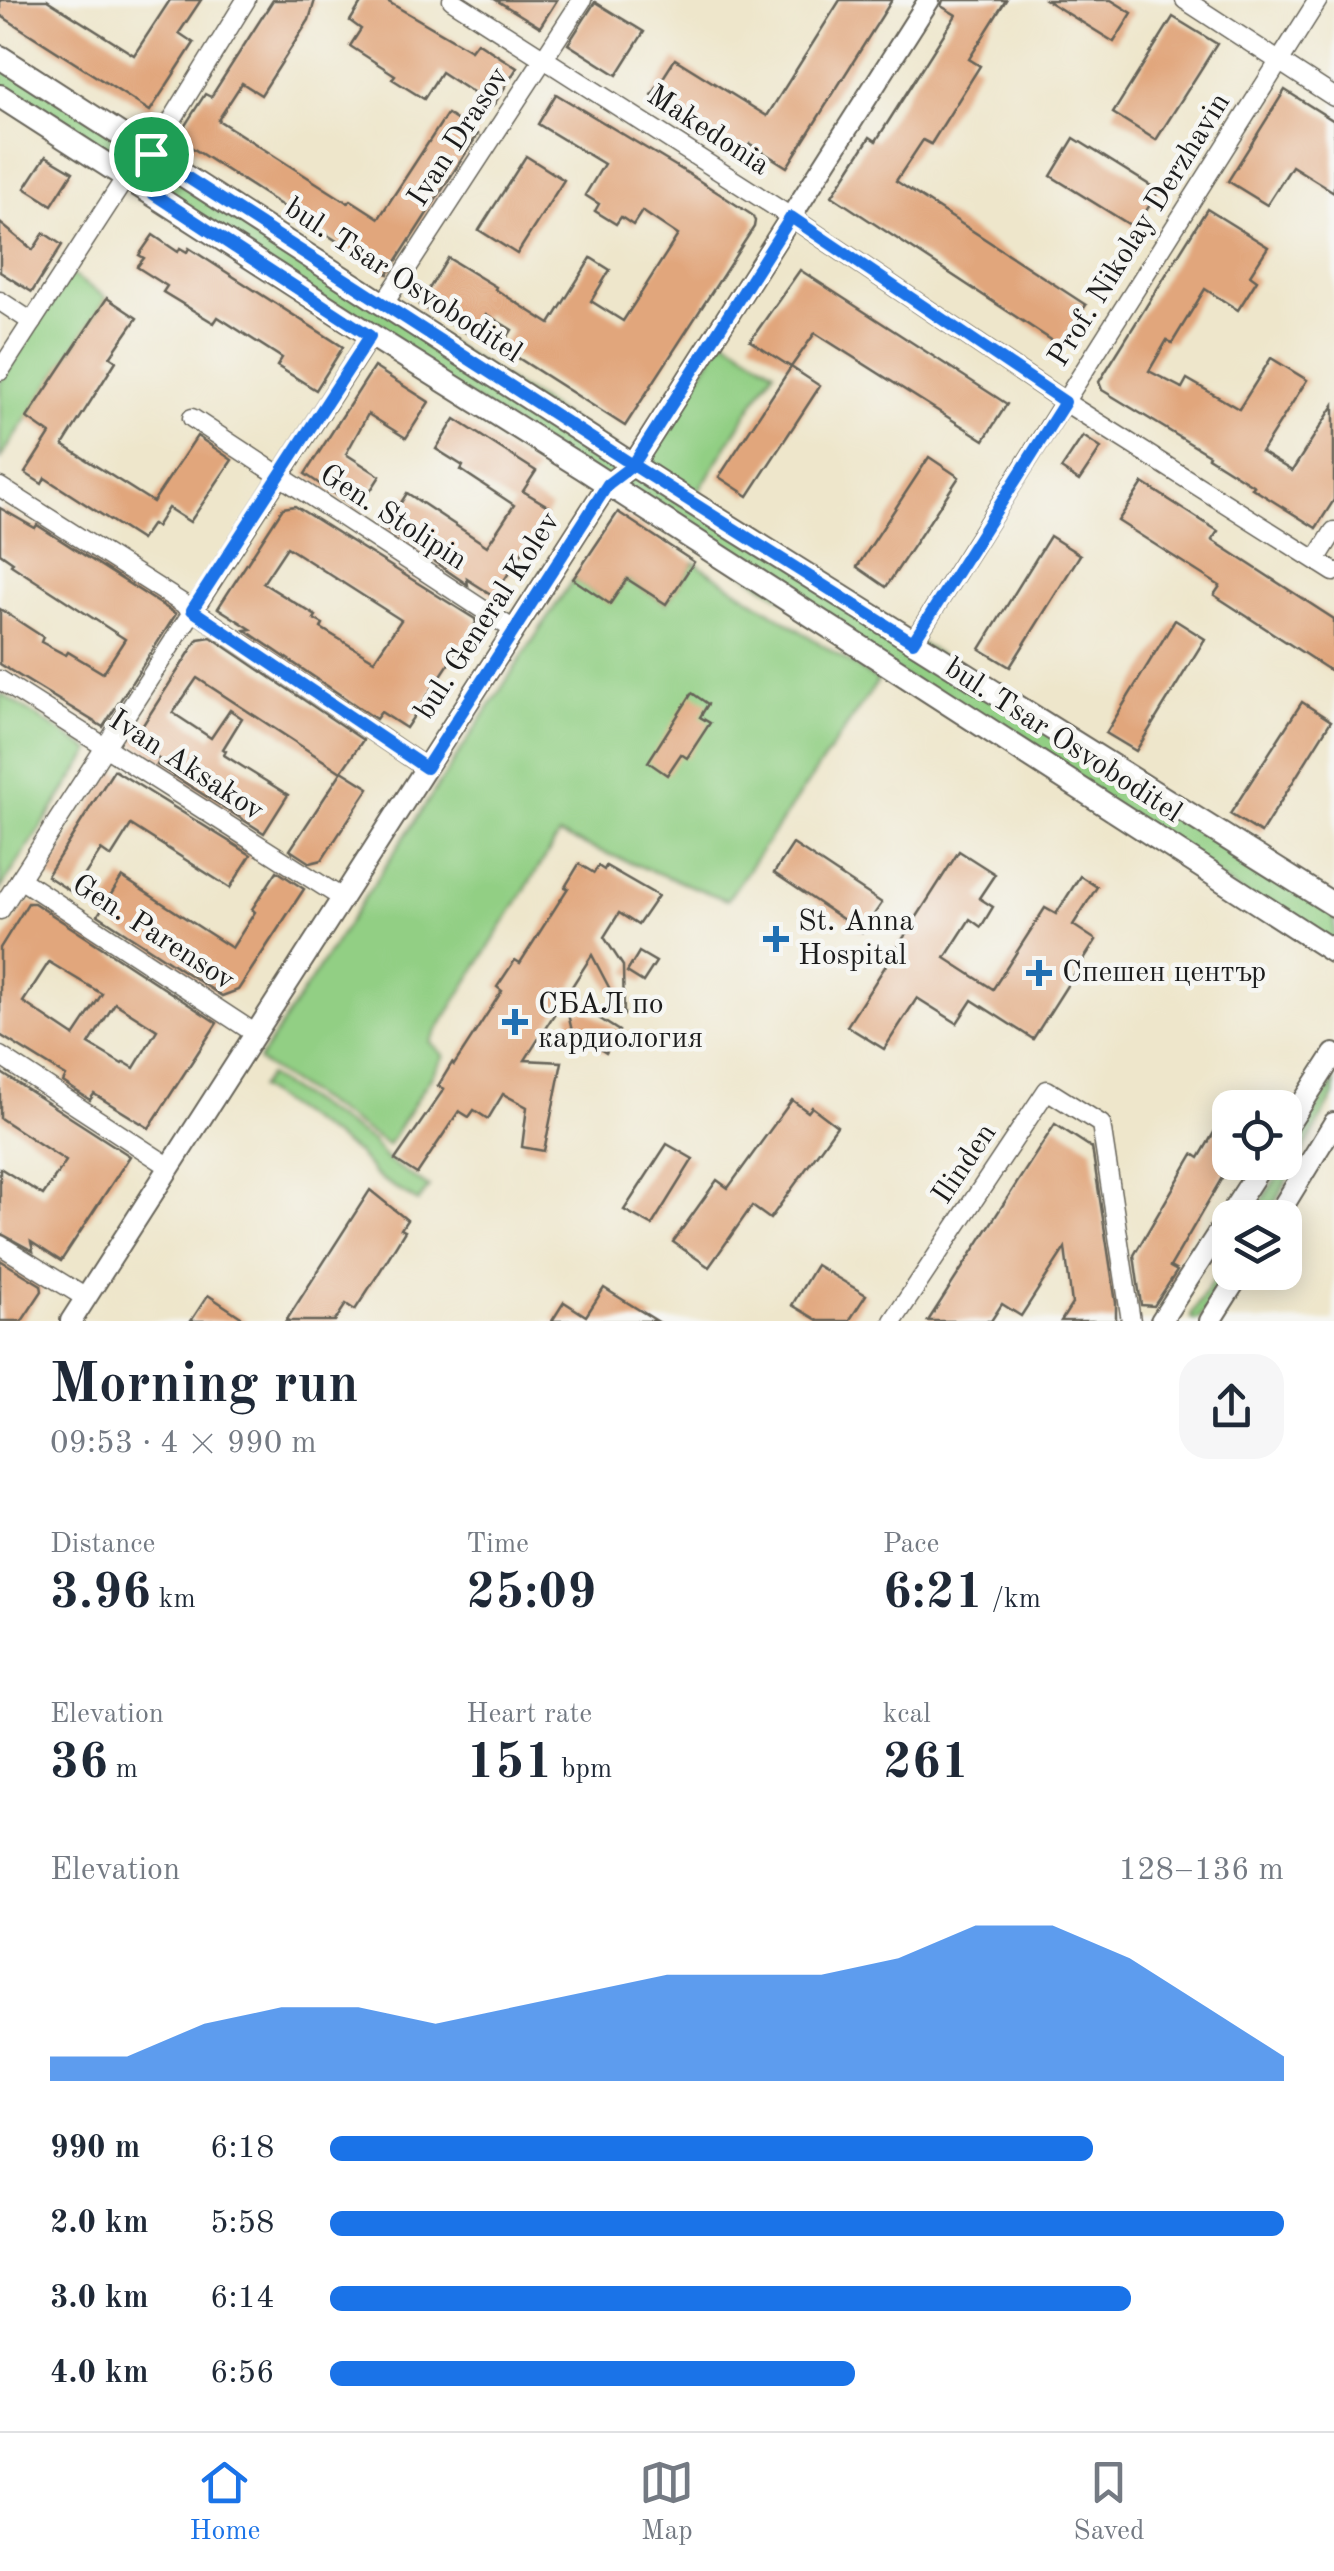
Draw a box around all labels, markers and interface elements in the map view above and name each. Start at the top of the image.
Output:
street label: Ivan Drasov [403,62,515,212]
street label: Makedonia [642,81,775,182]
street label: Prof. Nikolay Derzhavin [1044,88,1236,372]
pin [109,112,194,197]
icon: arrive [124,127,179,182]
street label: bul. Tsar Osvoboditel [279,193,527,369]
street label: Gen. Stolipin [314,460,472,576]
street label: bul. General Kolev [410,507,566,725]
street label: bul. Tsar Osvoboditel [939,653,1187,829]
street label: Ivan Aksakov [103,705,269,827]
street label: Gen. Parensov [66,869,240,997]
place label: St. Anna Hospital [798,907,914,971]
marker: St. Anna Hospital [763,926,789,952]
place label: Спешен център [1062,958,1266,988]
marker: Спешен център [1026,960,1052,986]
place label: СБАЛ по кардиология [538,990,703,1054]
marker: СБАЛ по кардиология [502,1009,528,1035]
map controls [1212,1090,1302,1290]
button: locate [1212,1090,1302,1180]
street label: Ilinden [927,1118,1003,1210]
button: layers [1212,1200,1302,1290]
button: share [1179,1354,1284,1459]
text: Morning run [50,1359,359,1414]
text: 09:53 · 4 × 990 m [50,1428,317,1460]
text: Distance [50,1531,155,1559]
text: Time [466,1531,529,1559]
text: Pace [883,1531,939,1559]
text: 3.96 [50,1569,151,1619]
text: 25:09 [466,1569,596,1619]
text: 6:21 [883,1569,984,1619]
text: km [151,1586,196,1614]
text: /km [984,1586,1041,1614]
text: Elevation [50,1701,164,1729]
text: Heart rate [466,1701,592,1729]
text: kcal [883,1701,931,1729]
text: 36 [50,1739,108,1789]
text: 151 [466,1739,553,1789]
text: 261 [883,1739,970,1789]
text: m [108,1756,138,1784]
text: bpm [553,1756,612,1784]
text: Elevation [50,1855,180,1887]
text: 128–136 m [1118,1855,1284,1887]
text: 990 m [50,2133,140,2165]
text: 6:18 [210,2133,275,2165]
text: 2.0 km [50,2208,149,2240]
text: 5:58 [210,2208,275,2240]
text: 3.0 km [50,2283,149,2315]
text: 6:14 [210,2283,275,2315]
text: 4.0 km [50,2358,149,2390]
text: 6:56 [210,2358,275,2390]
tab: Home [189,2455,261,2550]
tab: Map [639,2455,694,2550]
tab: Saved [1073,2455,1145,2550]

